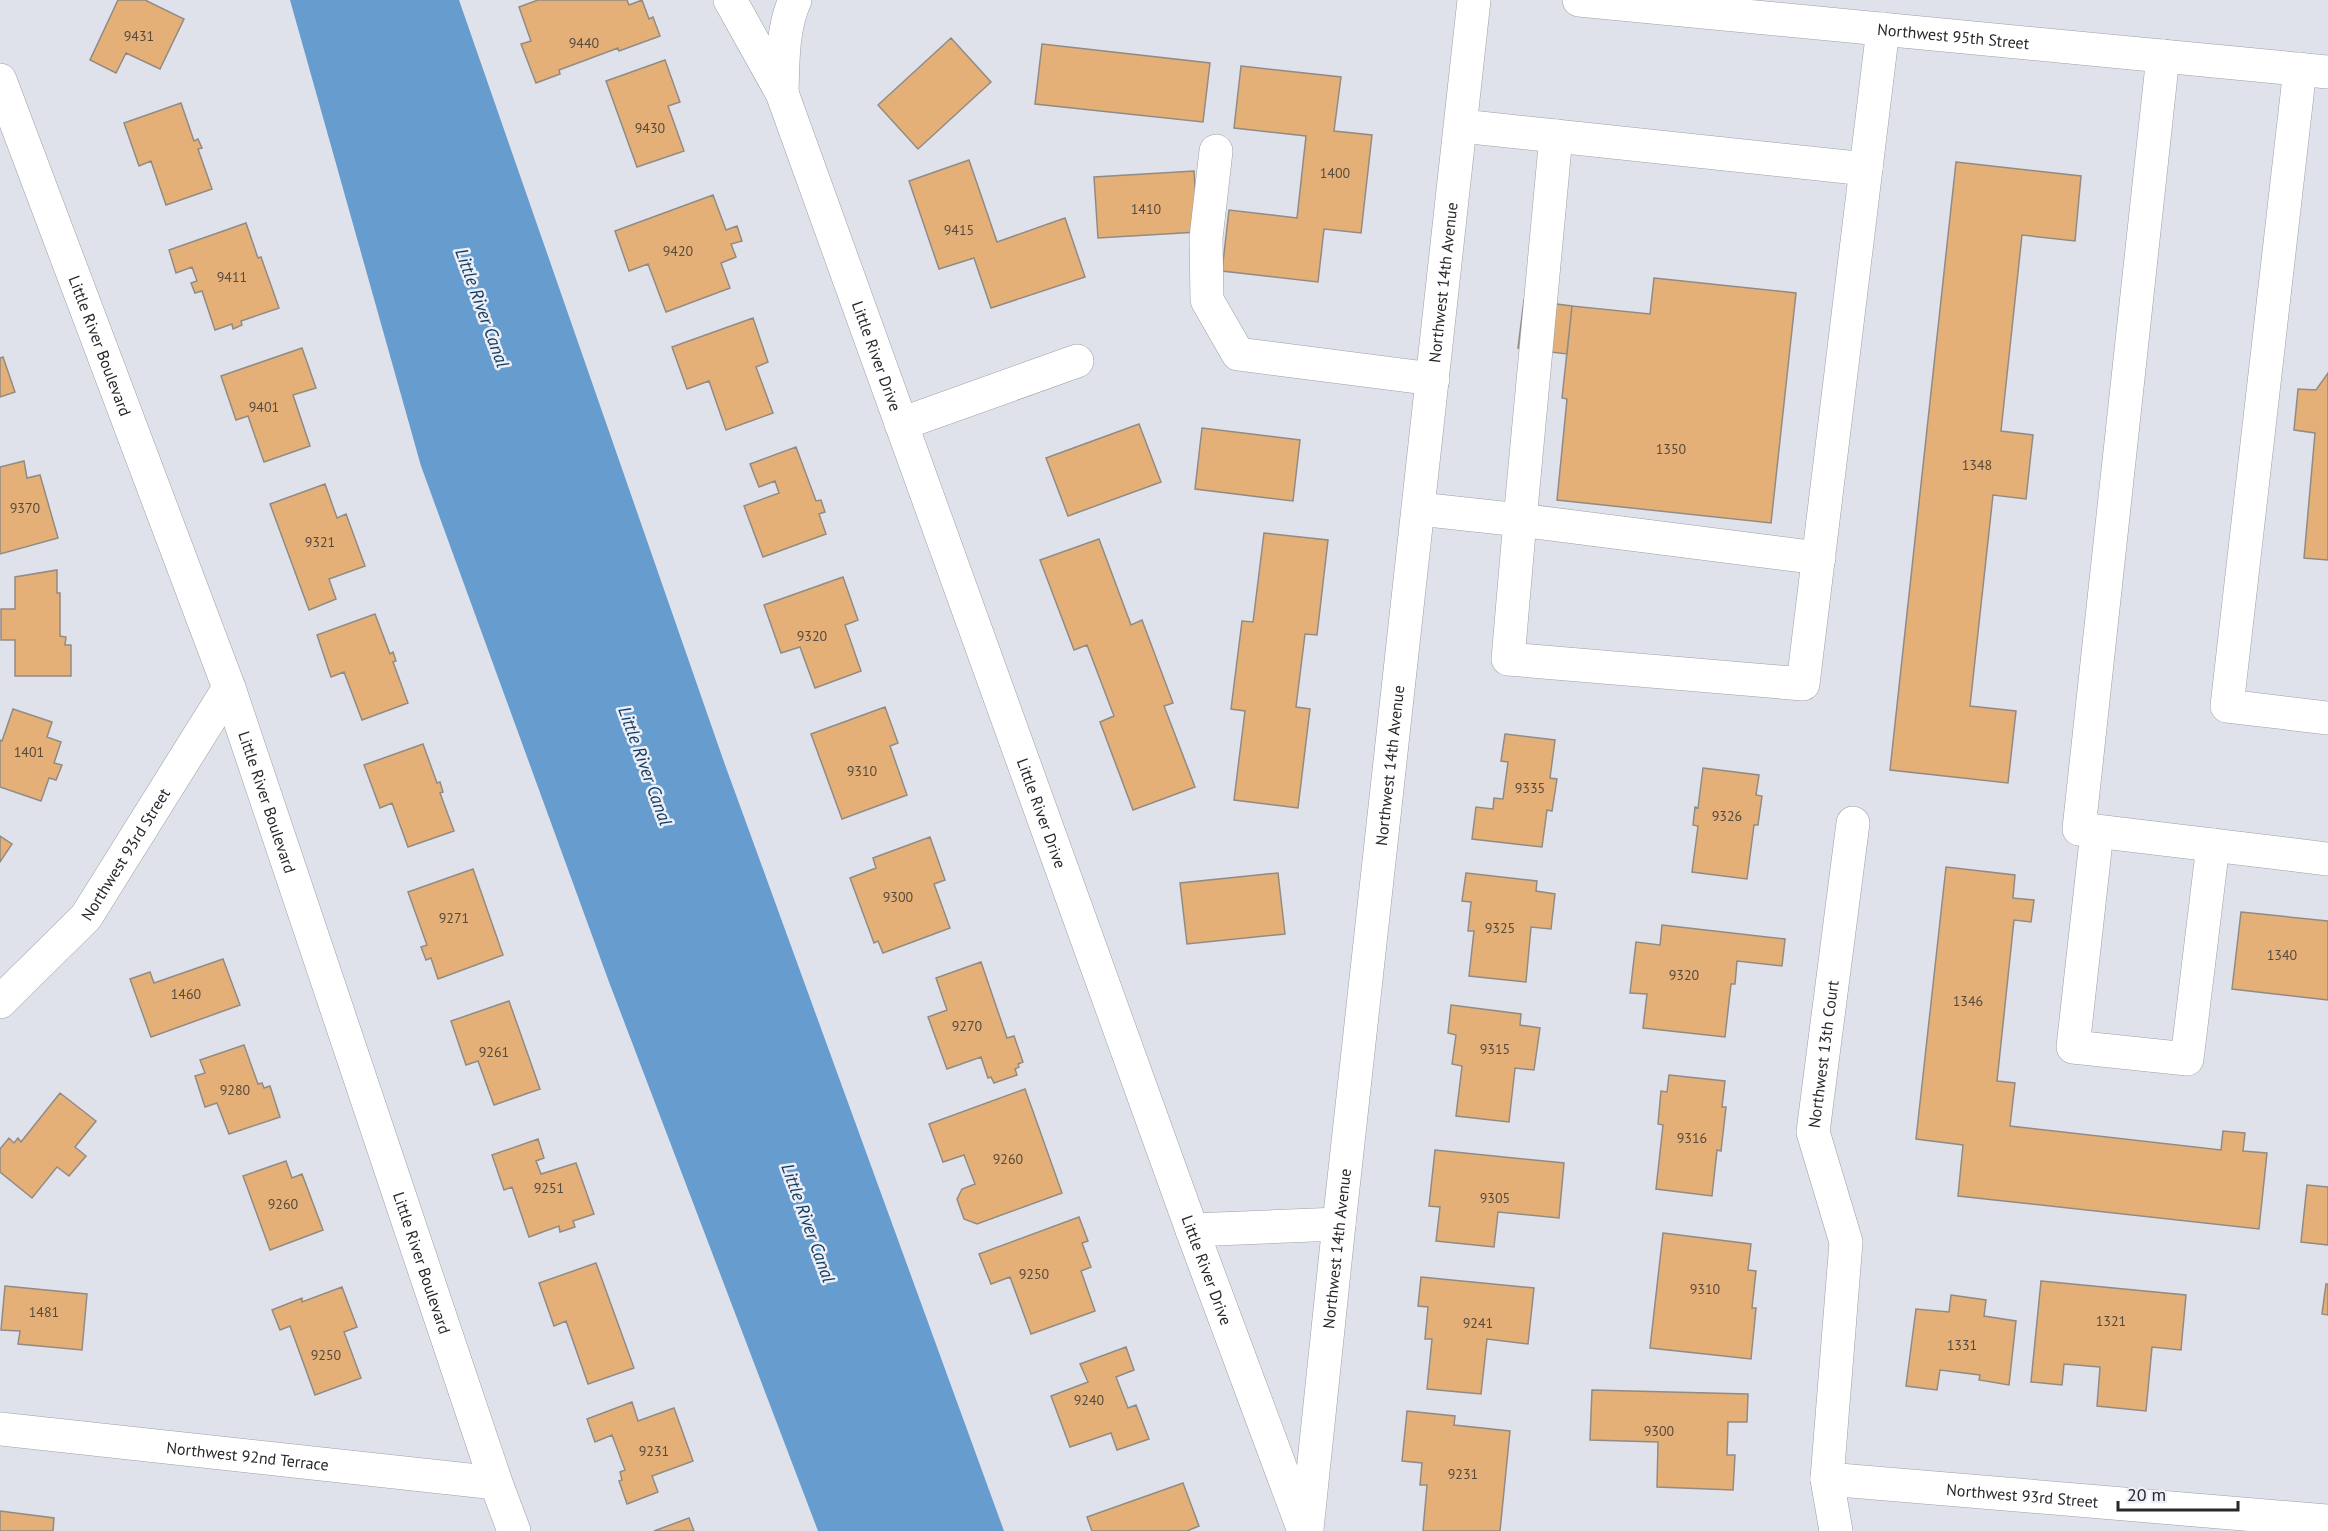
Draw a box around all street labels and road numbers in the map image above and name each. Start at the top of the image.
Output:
street label: Northwest 95th Street [1876,19,2031,53]
street label: Northwest 14th Avenue [1424,201,1462,364]
street label: Little River Boulevard [65,273,136,419]
street label: Little River Drive [848,298,906,414]
street label: Northwest 14th Avenue [1371,684,1408,847]
street label: Little River Boulevard [234,728,300,876]
street label: Little River Drive [1013,755,1071,871]
street label: Northwest 93rd Street [76,784,174,924]
street label: Northwest 13th Court [1804,978,1843,1129]
street label: Northwest 14th Avenue [1318,1167,1355,1330]
street label: Little River Boulevard [389,1189,455,1336]
street label: Little River Drive [1177,1212,1236,1328]
street label: Northwest 92nd Terrace [165,1437,330,1475]
street label: Northwest 93rd Street [1946,1479,2100,1512]

